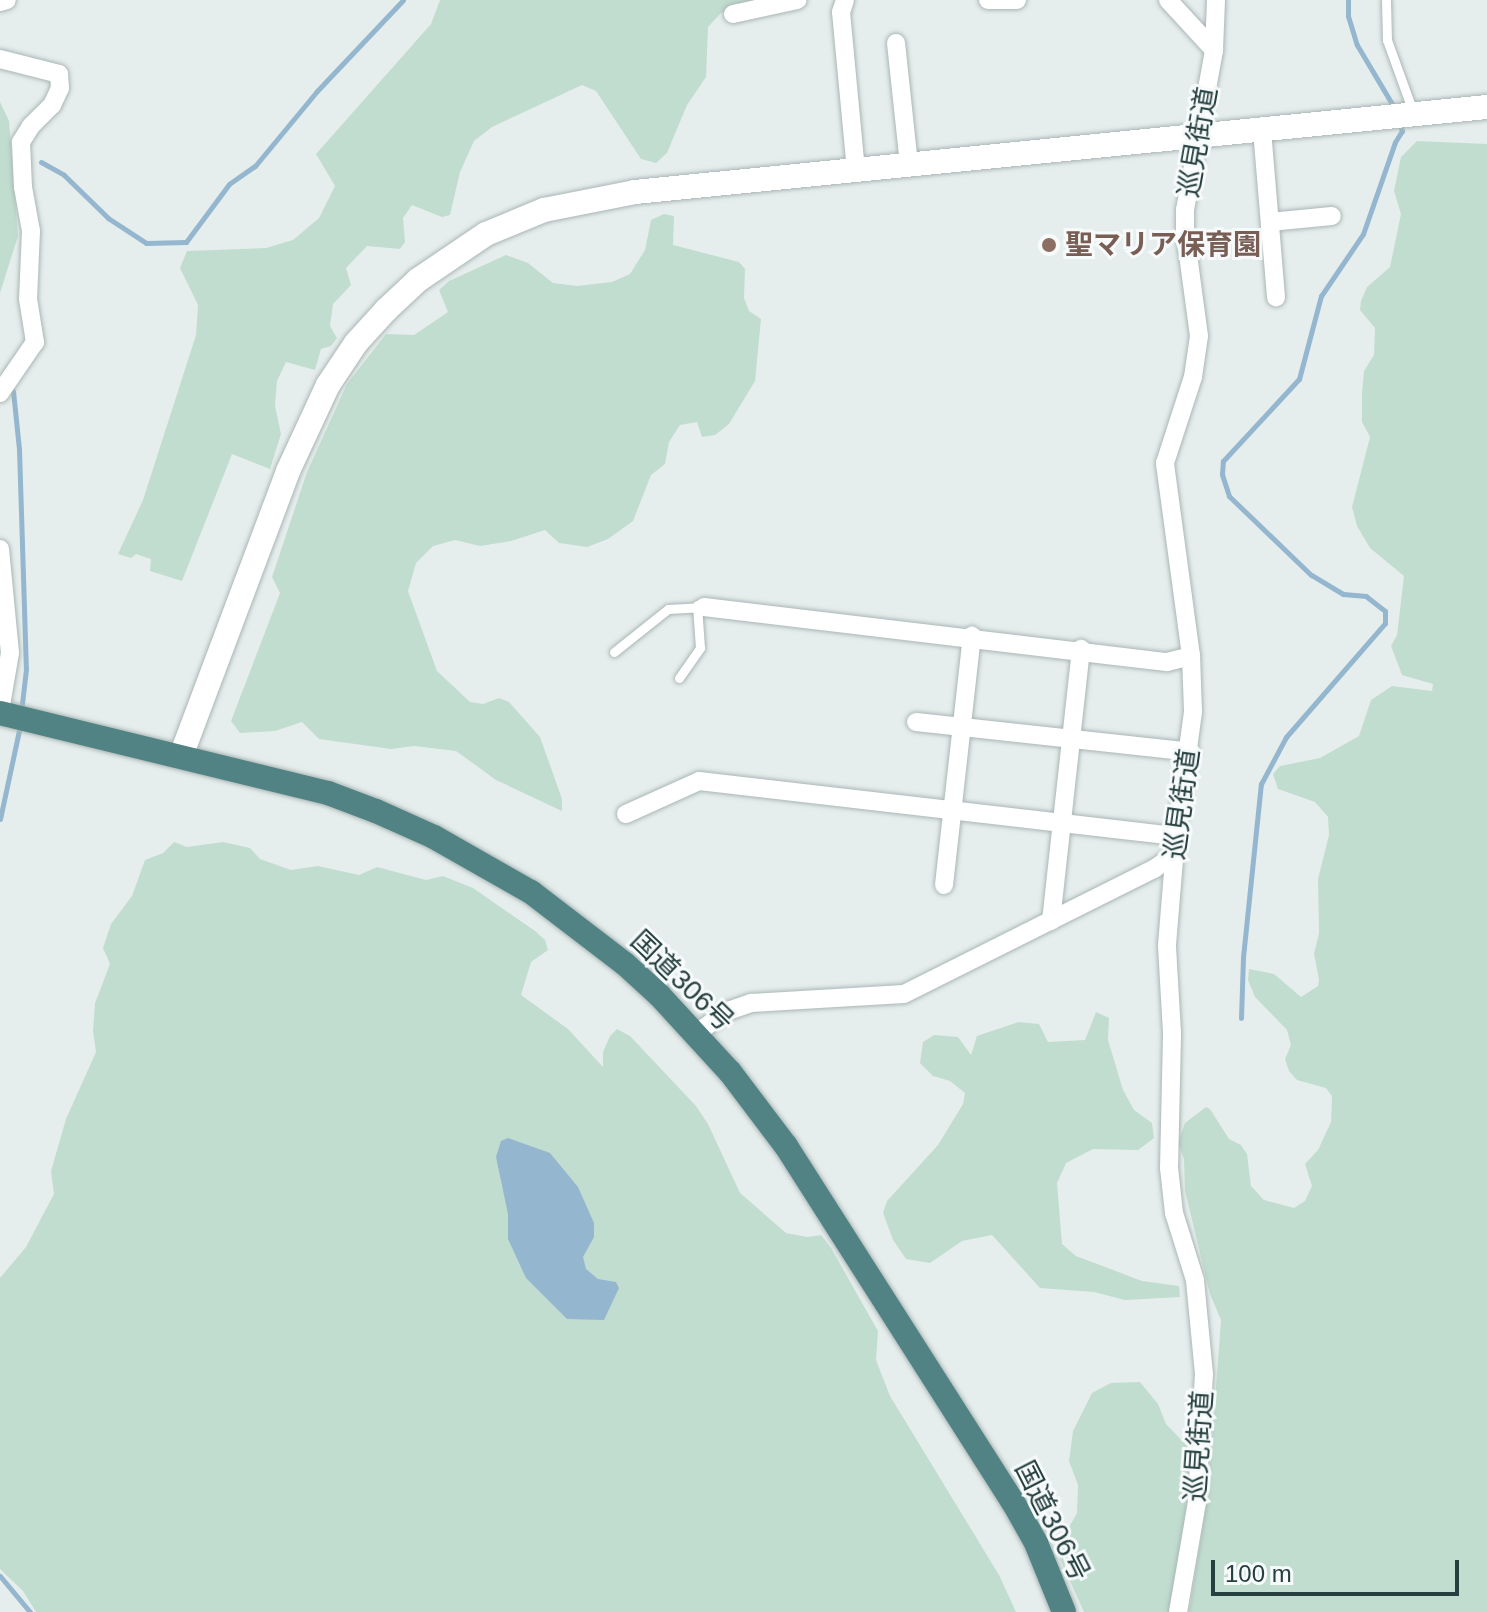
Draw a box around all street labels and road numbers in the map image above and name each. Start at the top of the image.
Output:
street label: 巡見街道 [1172,84,1224,200]
street label: 巡見街道 [1158,746,1206,862]
street label: 国道306号 [623,924,741,1038]
street label: 巡見街道 [1178,1389,1220,1503]
street label: 国道306号 [1007,1455,1097,1587]

